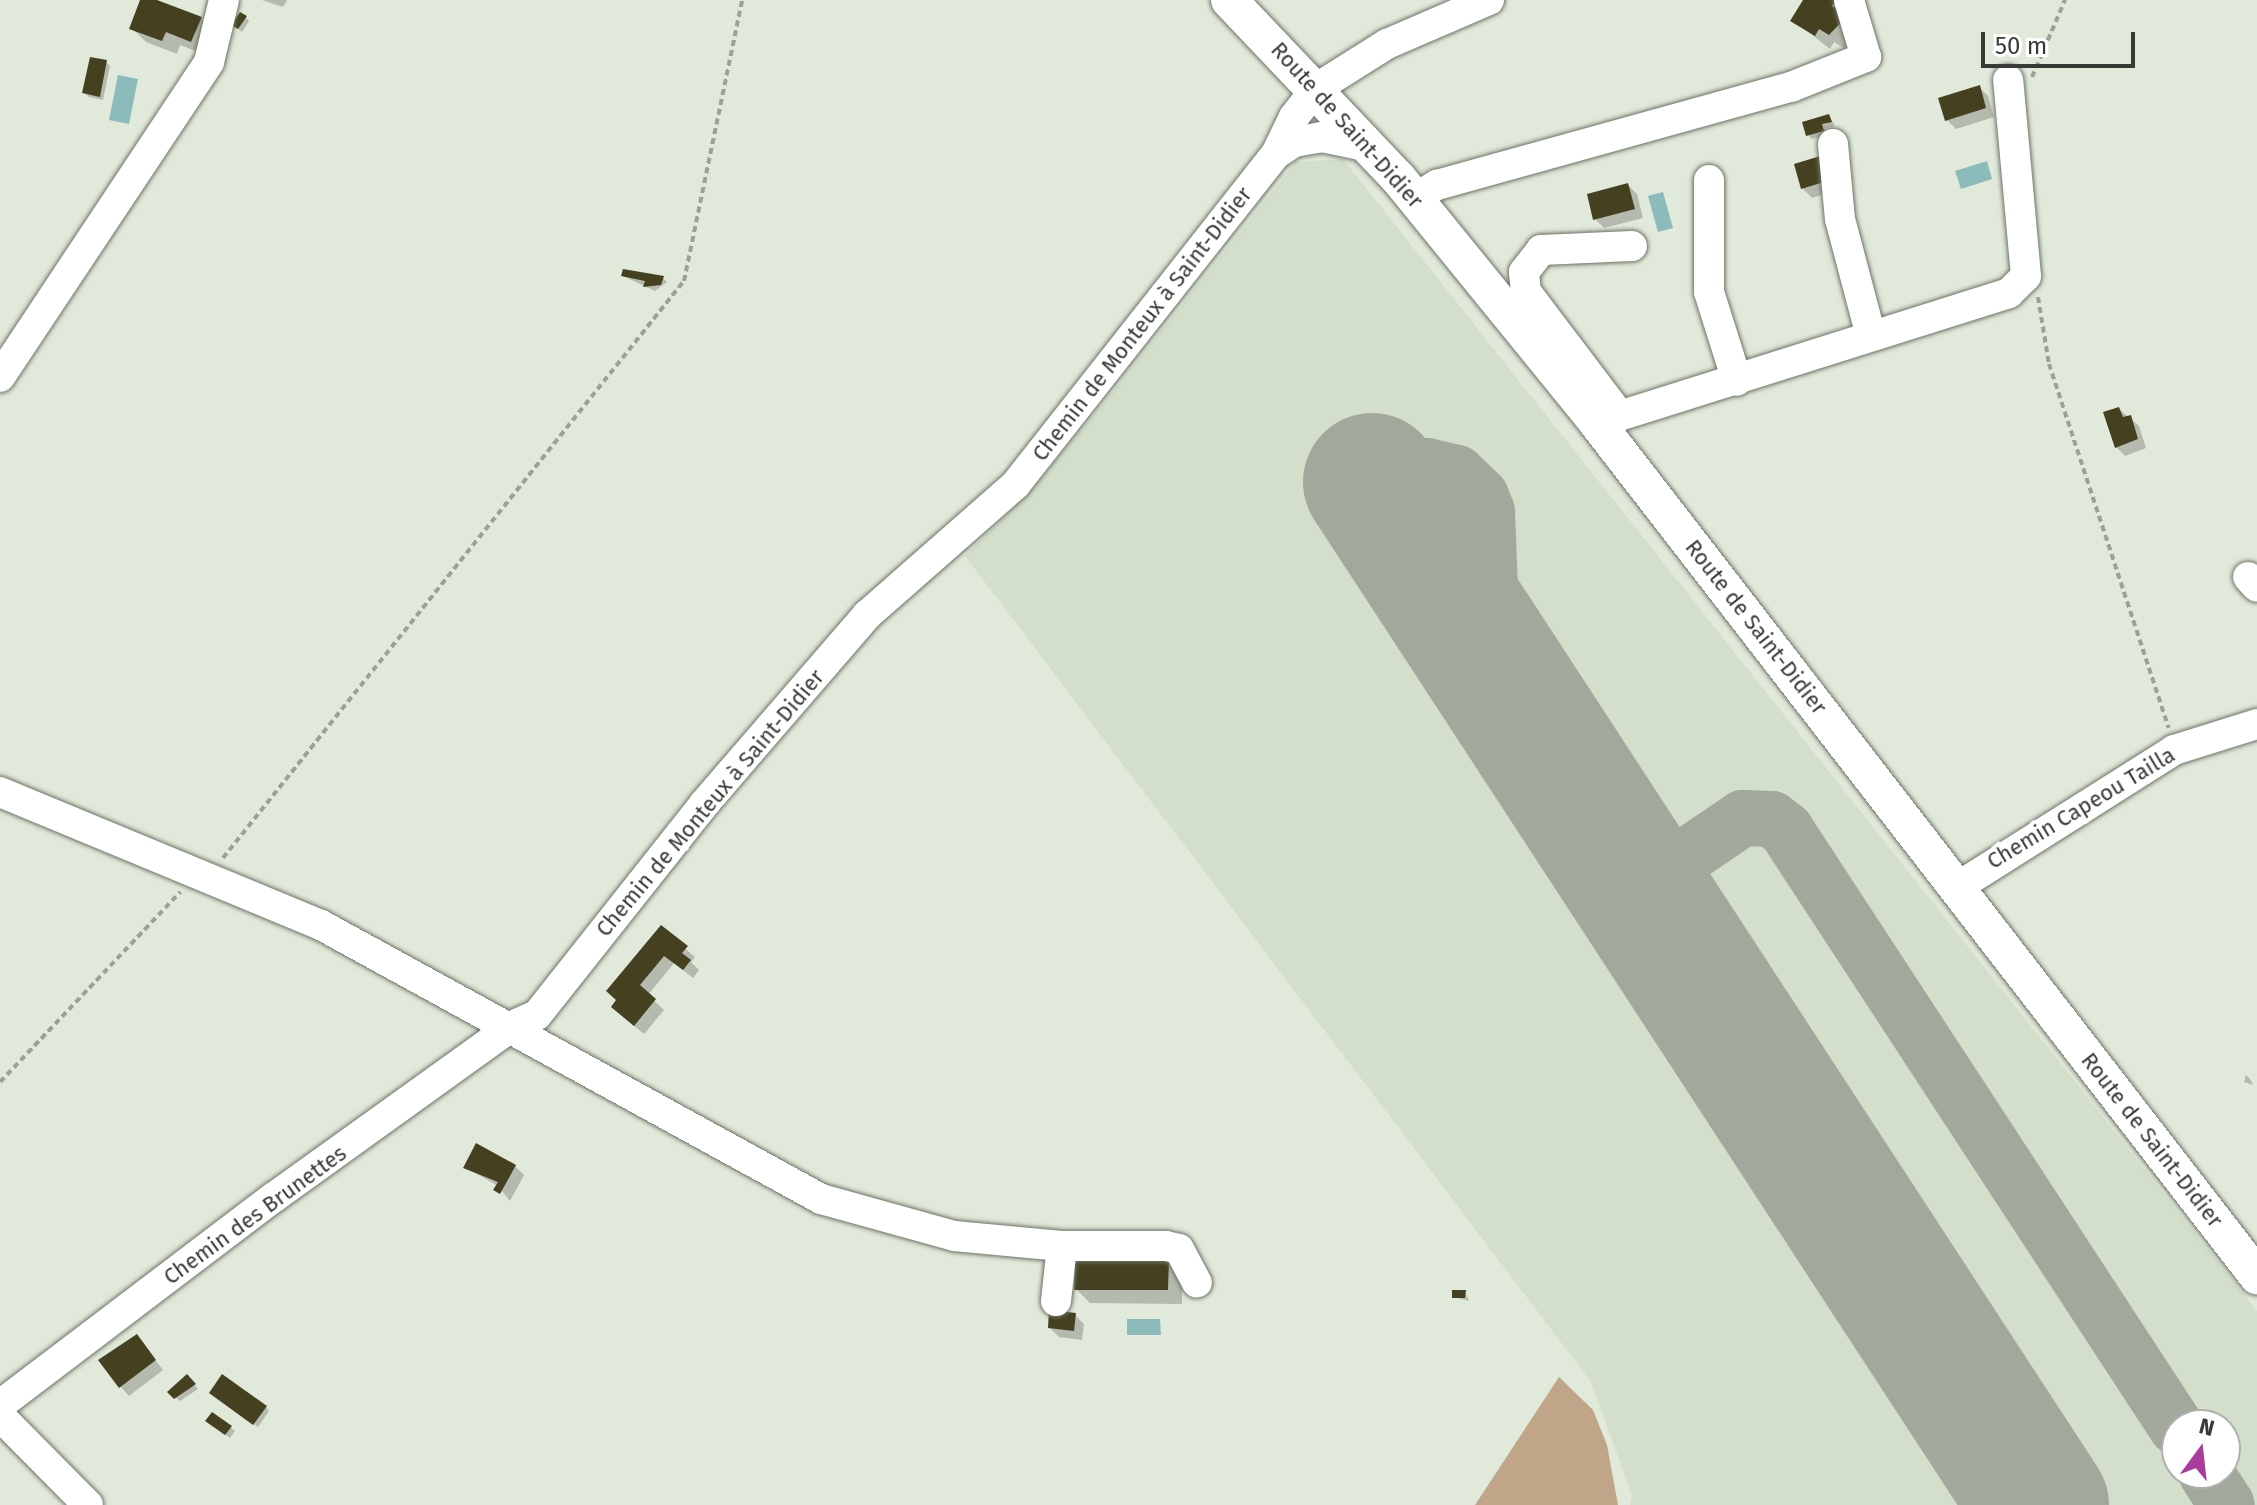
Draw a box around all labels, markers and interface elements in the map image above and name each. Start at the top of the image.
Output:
scale bar [1985,16,2139,66]
text: 50 m [1995,32,2047,60]
street label: Route de Saint-Didier [1266,37,1428,213]
street label: Chemin de Monteux à Saint-Didier [1027,182,1257,466]
street label: Route de Saint-Didier [1680,534,1832,720]
street label: Chemin de Monteux à Saint-Didier [590,664,830,942]
street label: Chemin Capeou Tailla [1982,741,2180,875]
street label: Route de Saint-Didier [2076,1047,2228,1233]
street label: Chemin des Brunettes [158,1140,352,1290]
north arrow [2161,1409,2241,1489]
text: N [2196,1412,2217,1442]

